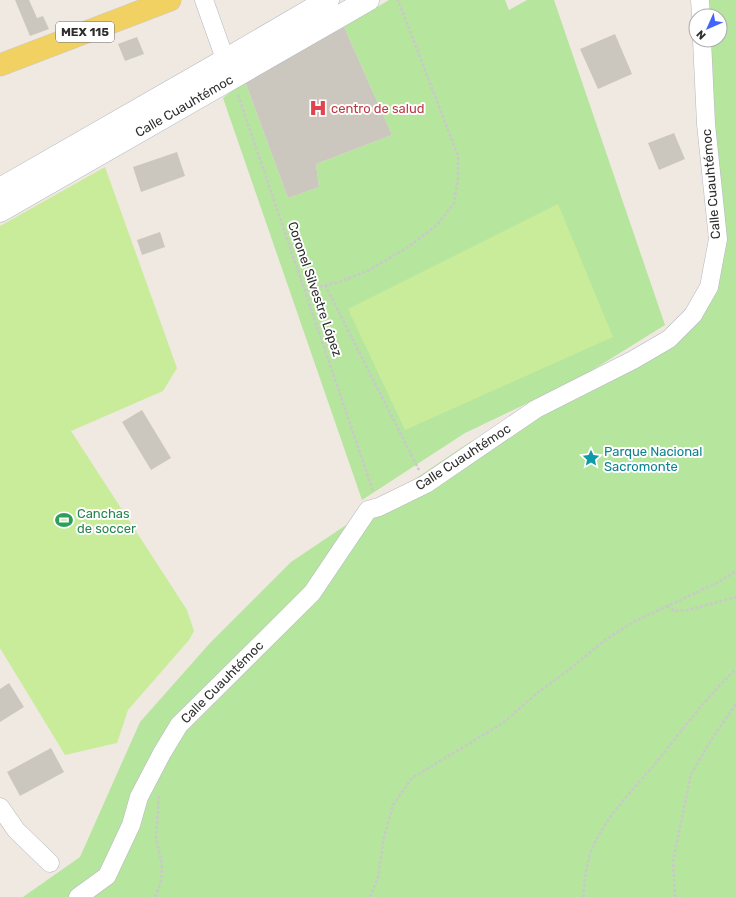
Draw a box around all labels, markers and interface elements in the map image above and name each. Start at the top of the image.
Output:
north arrow [688,8,728,48]
road number: MEX 115 [56,22,114,42]
text: N [694,27,709,42]
street label: Calle Cuauhtémoc [132,72,236,140]
hospital icon: centro de salud [308,98,328,118]
place label: centro de salud [331,101,425,116]
street label: Calle Cuauhtémoc [699,128,723,240]
street label: Coronel Silvestre López [285,220,345,359]
street label: Calle Cuauhtémoc [413,421,513,493]
place label: Parque Nacional Sacromonte [604,444,702,474]
place icon: Parque Nacional Sacromonte [581,448,601,468]
place label: Canchas de soccer [77,506,136,536]
sports icon: Canchas de soccer [54,510,74,530]
street label: Calle Cuauhtémoc [178,638,266,726]

